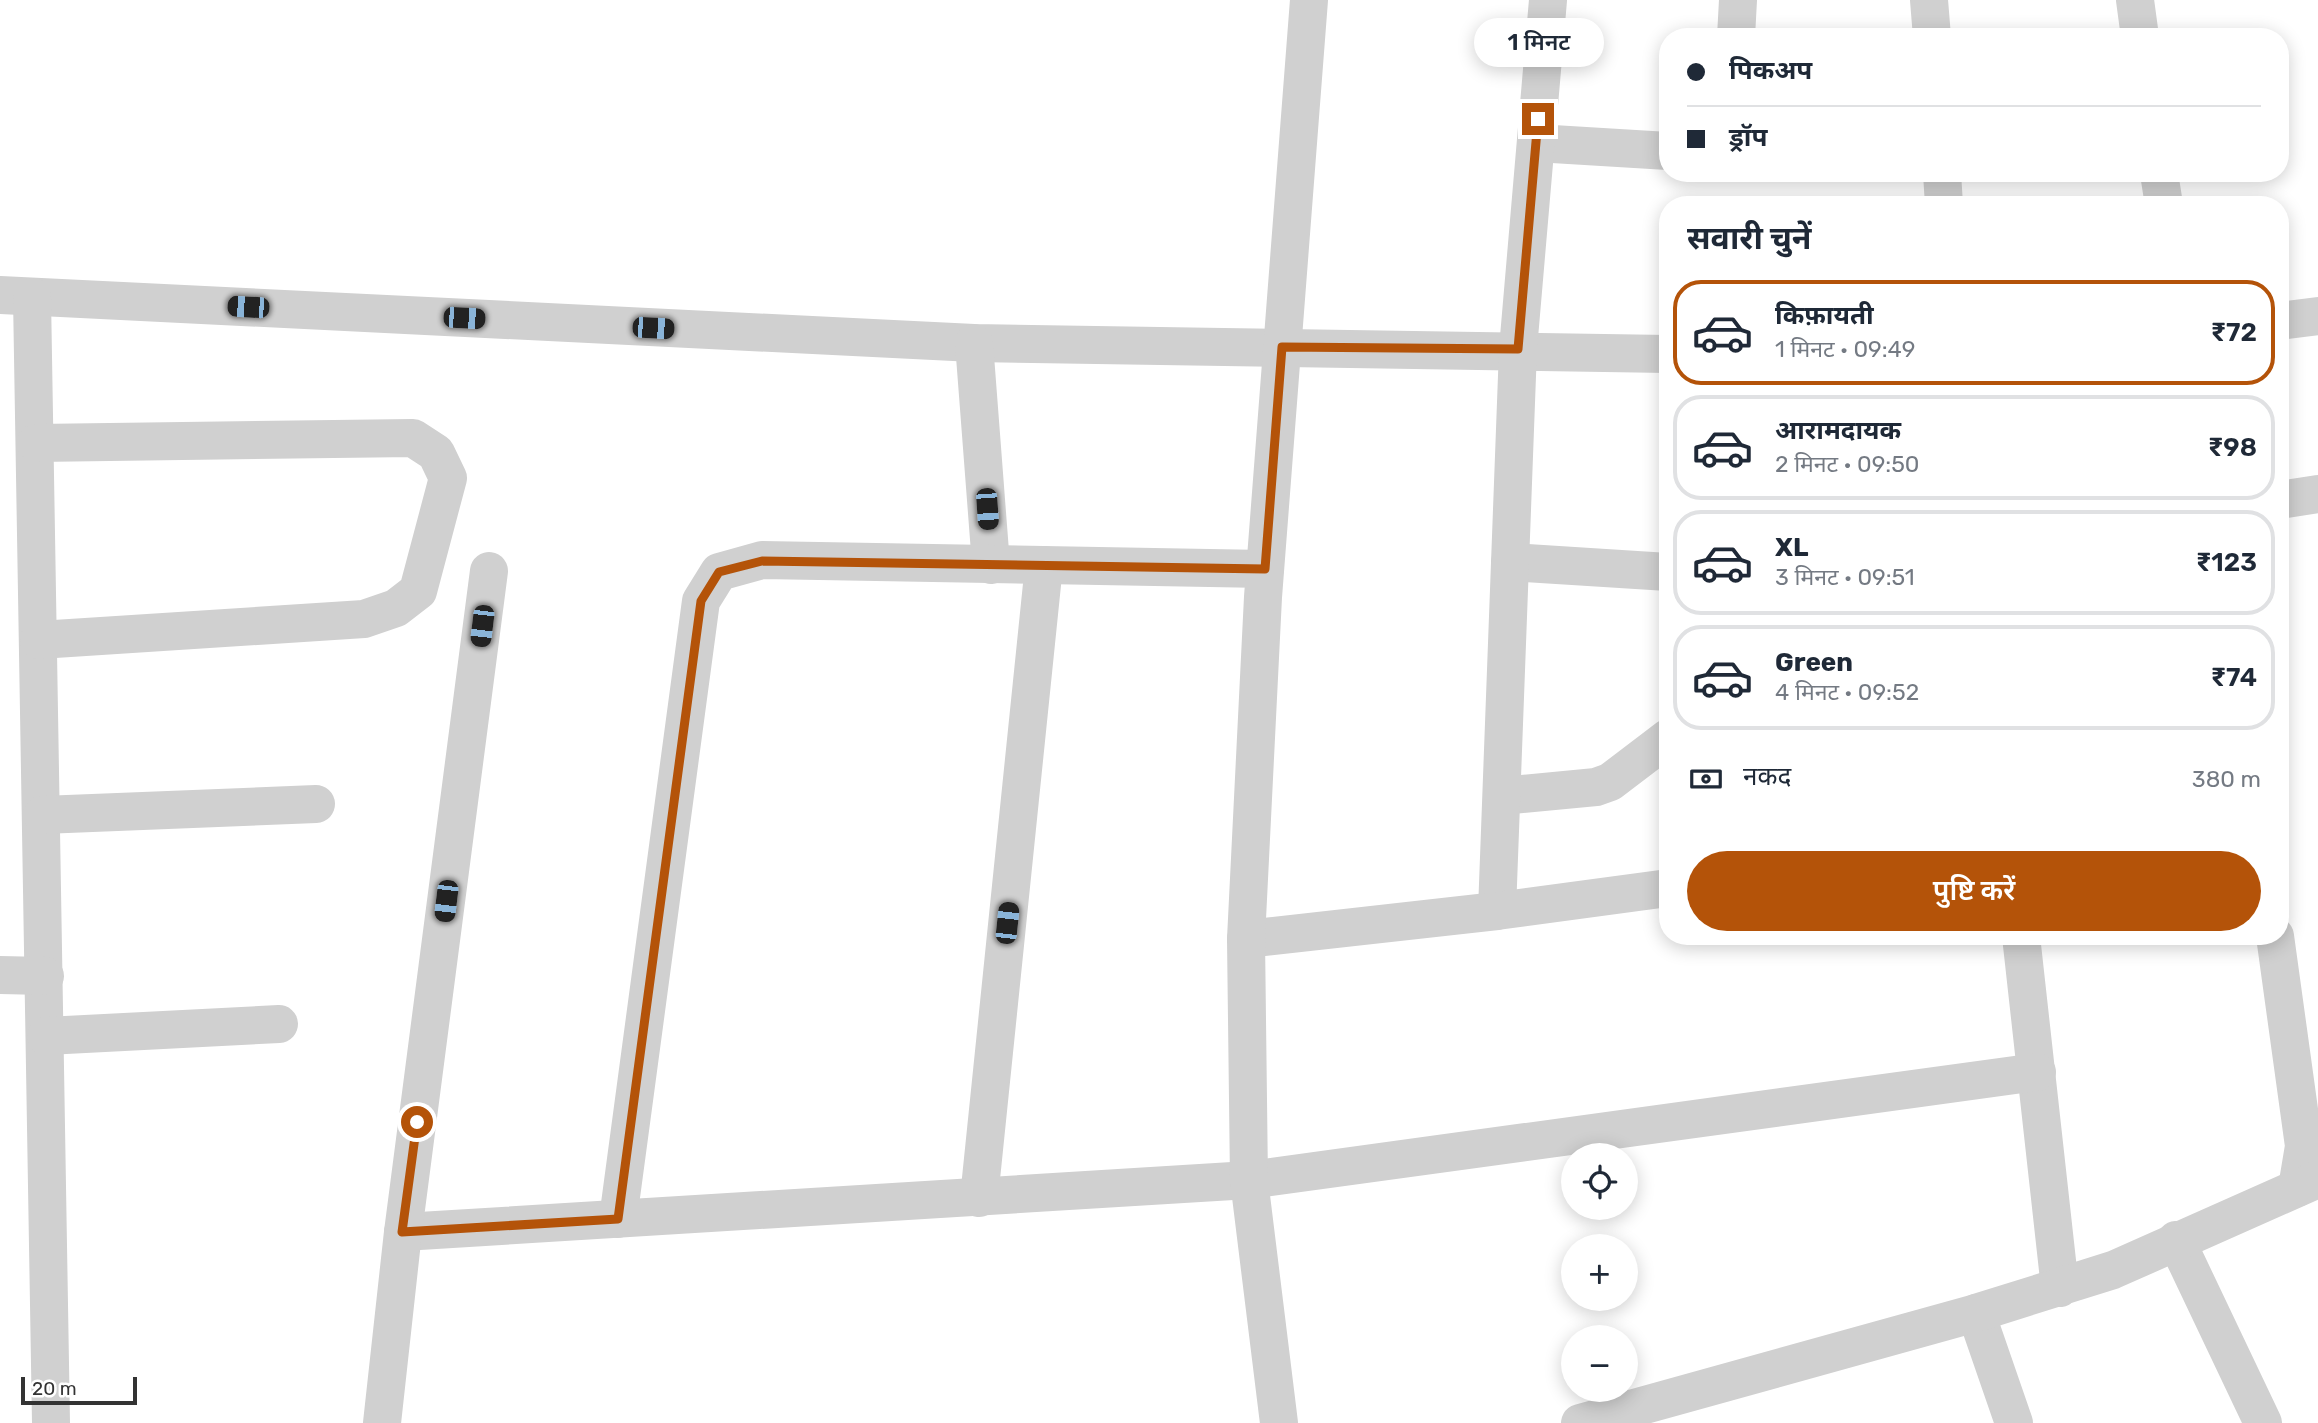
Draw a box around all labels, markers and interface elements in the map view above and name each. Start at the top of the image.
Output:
callout: 1 मिनट [1473,18,1603,66]
text: 1 मिनट [1508,28,1570,56]
text: पिकअप [1729,55,1812,86]
route end [1522,103,1554,135]
text: ड्रॉप [1729,122,1767,153]
text: सवारी चुनें [1687,219,1812,257]
car [227,295,270,319]
text: किफ़ायती [1775,300,1874,331]
icon: car [1691,301,1754,364]
car [443,306,486,330]
car [632,316,675,340]
text: ₹72 [2211,317,2257,348]
text: 1 मिनट · 09:49 [1775,335,1915,363]
text: आरामदायक [1775,415,1901,446]
icon: car [1691,416,1754,479]
text: ₹98 [2208,432,2257,463]
text: 2 मिनट · 09:50 [1775,450,1919,478]
car [976,487,999,531]
icon: car [1691,531,1754,594]
text: XL [1775,532,1808,563]
text: ₹123 [2196,547,2257,578]
text: 3 मिनट · 09:51 [1775,563,1915,591]
car [470,604,495,648]
icon: car [1691,646,1754,709]
text: Green [1775,647,1853,678]
text: ₹74 [2210,662,2257,693]
text: 4 मिनट · 09:52 [1775,678,1919,706]
icon: cash [1687,760,1725,798]
text: नकद [1743,761,1791,792]
text: 380 m [2192,765,2261,793]
button: पुष्टि करें [1687,851,2261,931]
car [434,879,459,923]
car [995,901,1020,945]
route start [401,1106,433,1138]
map controls [1561,1143,1638,1402]
button: locate [1561,1143,1638,1220]
button: + [1561,1234,1638,1311]
button: − [1561,1325,1638,1402]
scale bar [21,1374,136,1406]
text: 20 m [32,1377,77,1400]

